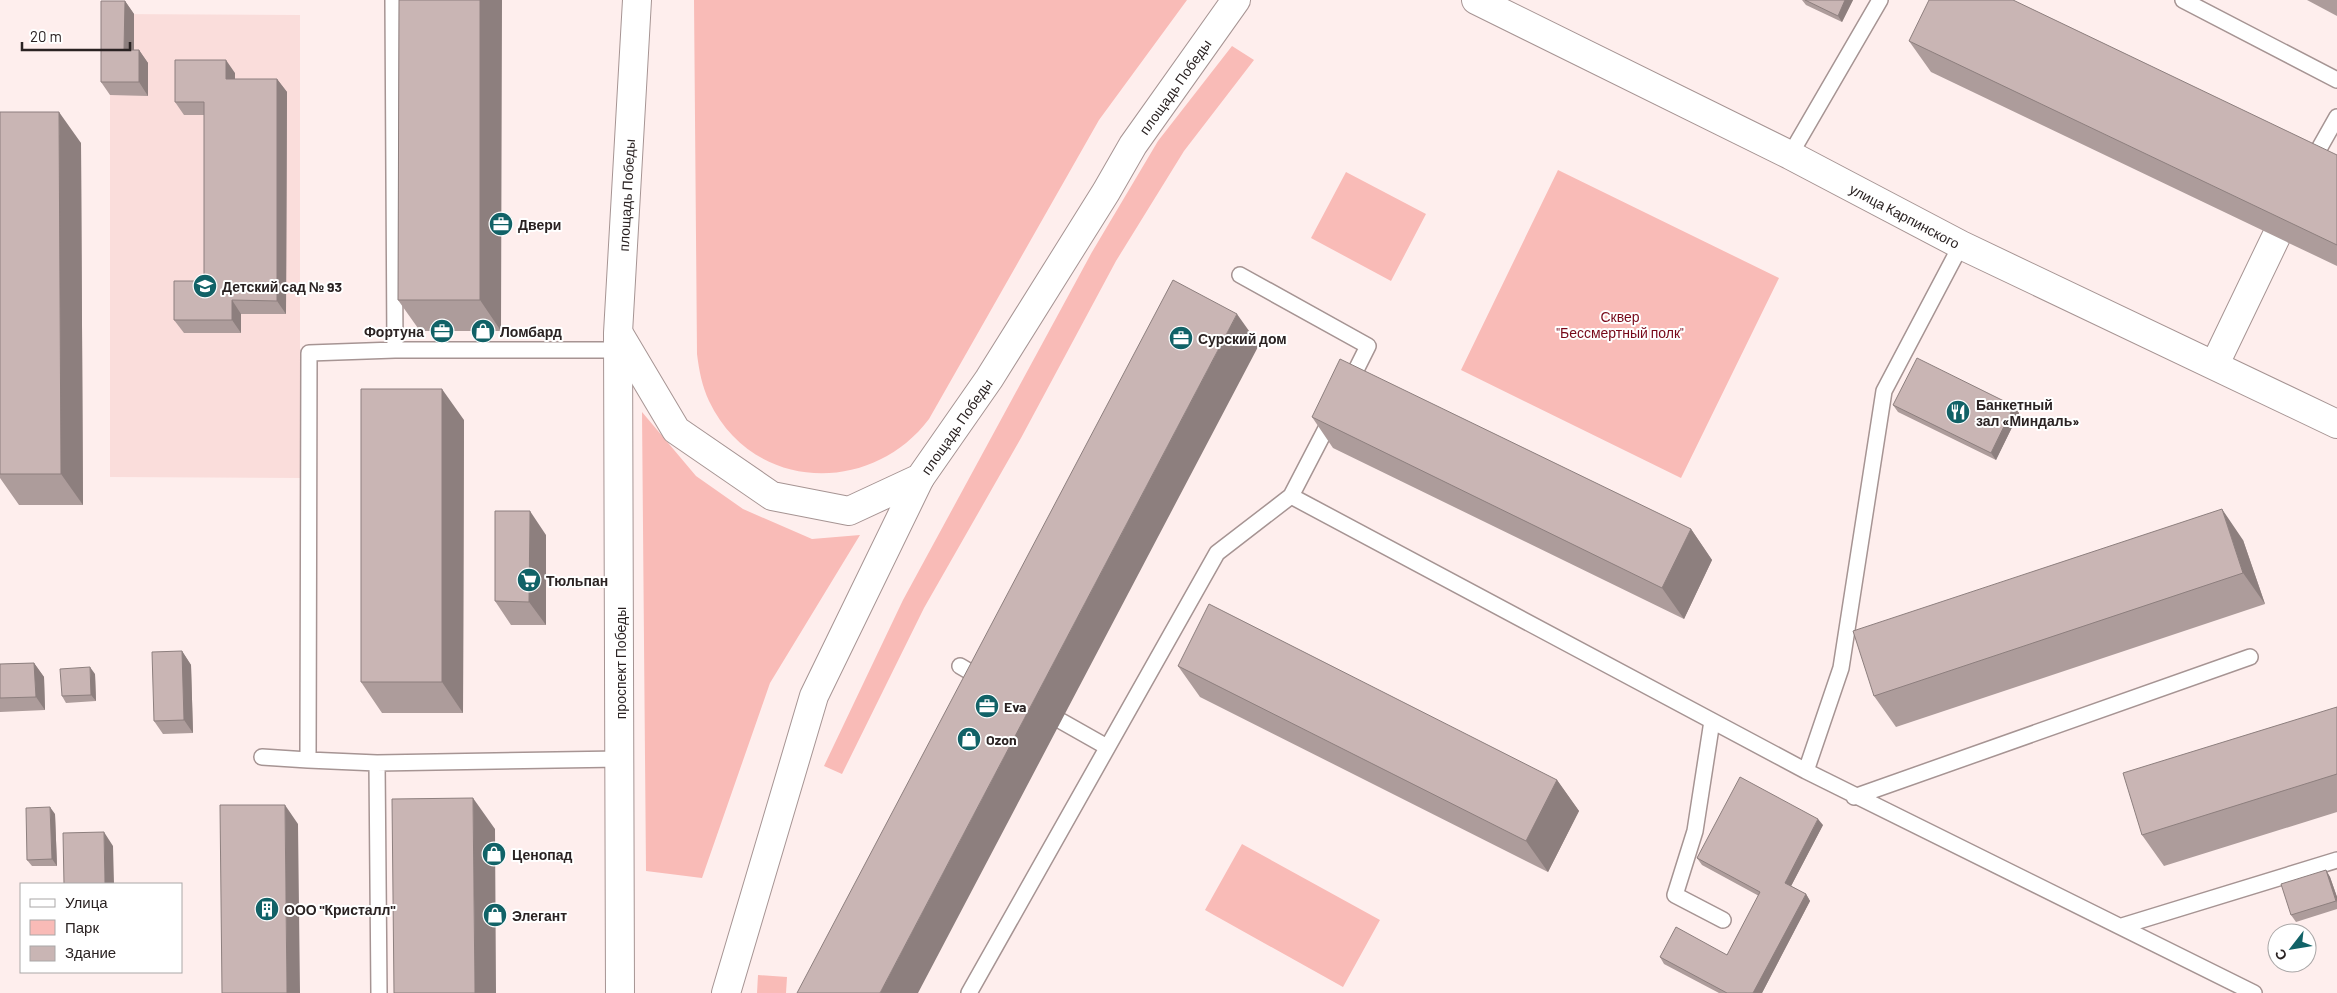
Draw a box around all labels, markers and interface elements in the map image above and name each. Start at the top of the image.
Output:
scale bar [22,20,130,52]
text: 20 m [30,27,62,45]
street label: площадь Победы [1135,36,1214,137]
street label: площадь Победы [614,138,638,252]
street label: улица Карпинского [1847,180,1963,251]
office icon: Двери [488,211,514,237]
place label: Двери [518,216,561,233]
school or university icon: Детский сад № 93 [192,273,218,299]
place label: Детский сад № 93 [222,278,342,295]
park label: Сквер "Бессмертный полк" [1556,308,1684,341]
office icon: Фортуна [429,318,455,344]
shop icon: Ломбард [470,318,496,344]
place label: Фортуна [364,323,424,340]
place label: Ломбард [500,323,562,340]
office icon: Сурский дом [1168,325,1194,351]
place label: Сурский дом [1198,330,1287,347]
street label: площадь Победы [917,375,995,477]
place label: Банкетный зал «Миндаль» [1976,396,2079,429]
restaurant icon: Банкетный зал «Миндаль» [1945,399,1971,425]
supermarket icon: Тюльпан [516,567,542,593]
place label: Тюльпан [546,572,608,589]
street label: проспект Победы [612,607,629,719]
office icon: Eva [974,693,1000,719]
place label: Eva [1004,698,1026,715]
shop icon: Ozon [956,726,982,752]
place label: Ozon [986,731,1017,748]
shop icon: Ценопад [481,841,507,867]
place label: Ценопад [512,846,572,863]
legend [20,883,182,973]
text: Улица [65,893,108,911]
building icon: ООО "Кристалл" [254,896,280,922]
place label: ООО "Кристалл" [284,901,395,918]
shop icon: Элегант [482,902,508,928]
place label: Элегант [512,907,567,924]
text: Парк [65,918,99,936]
north arrow [2267,923,2317,973]
text: Здание [65,943,116,961]
text: С [2271,946,2290,964]

